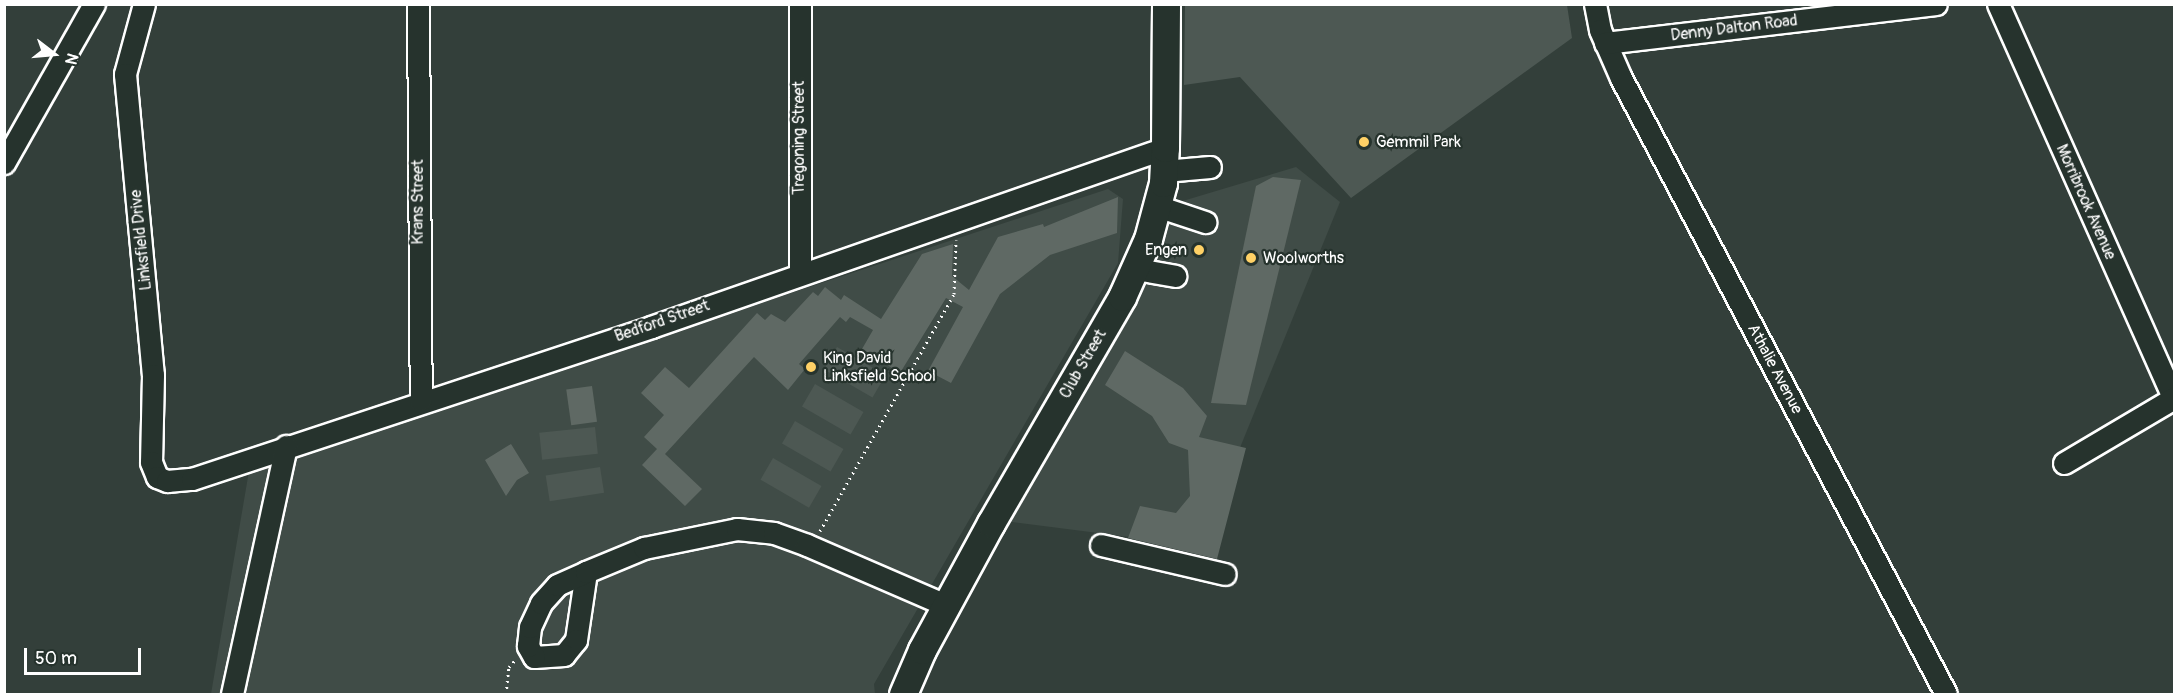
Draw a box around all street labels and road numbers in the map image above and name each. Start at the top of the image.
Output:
street label: Denny Dalton Road [1670,11,1798,45]
street label: Tregoning Street [789,81,809,195]
street label: Morribrook Avenue [2052,141,2120,263]
street label: Krans Street [408,159,428,245]
street label: Linksfield Drive [126,189,156,291]
street label: Bedford Street [612,296,712,346]
street label: Athalie Avenue [1743,321,1807,417]
street label: Club Street [1056,326,1110,402]

